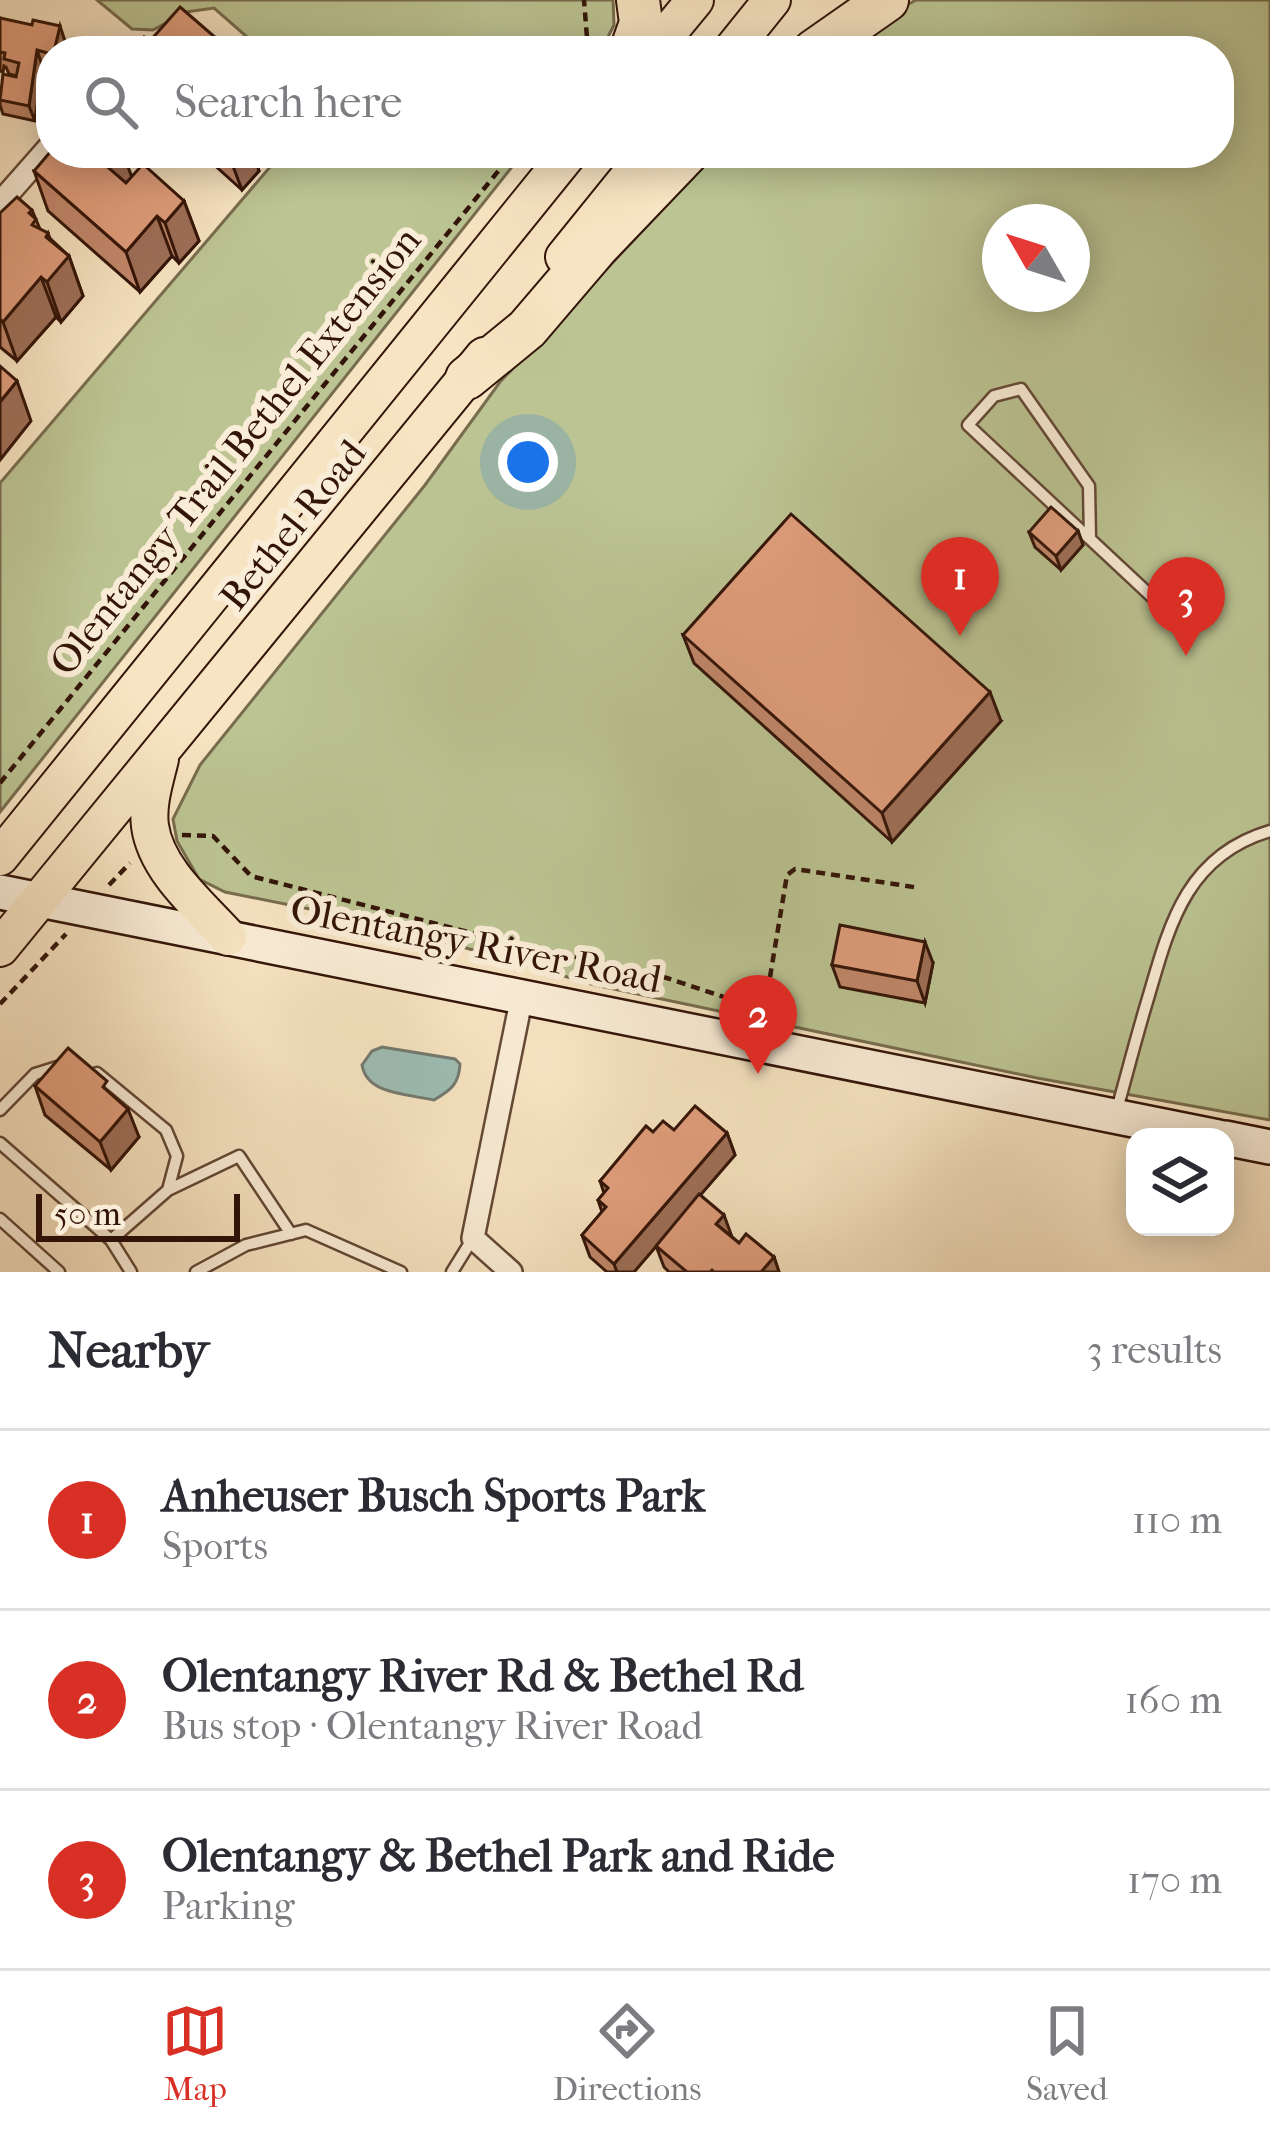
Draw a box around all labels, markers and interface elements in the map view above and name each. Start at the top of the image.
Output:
search box [36,36,1234,168]
icon: search [78,69,144,135]
text: Search here [174,76,402,129]
north arrow [982,204,1090,312]
street label: Olentangy Trail Bethel Extension [40,217,430,684]
street label: Bethel Road [210,430,376,619]
your location [498,432,558,492]
pin: 1 [921,537,999,636]
pin: 3 [1147,557,1225,656]
street label: Olentangy River Road [287,885,666,1003]
pin: 2 [719,975,797,1074]
map controls [1126,1128,1234,1236]
button: layers [1126,1128,1234,1236]
scale bar [36,1188,240,1241]
text: 50 m [54,1195,121,1234]
text: Nearby [48,1320,209,1380]
text: 3 results [1087,1327,1222,1373]
text: Anheuser Busch Sports Park [162,1470,705,1523]
text: 1 [80,1497,94,1543]
text: 110 m [1132,1497,1222,1543]
text: Sports [162,1523,268,1569]
text: Olentangy River Rd & Bethel Rd [162,1650,803,1703]
text: 2 [77,1677,97,1723]
text: 160 m [1125,1677,1222,1723]
text: Bus stop · Olentangy River Road [162,1703,703,1749]
text: Olentangy & Bethel Park and Ride [162,1830,834,1883]
text: 3 [79,1857,95,1903]
text: 170 m [1127,1857,1222,1903]
text: Parking [162,1883,295,1929]
tab: Map [162,1998,228,2109]
tab: Directions [553,1998,701,2109]
tab: Saved [1026,1998,1108,2109]

